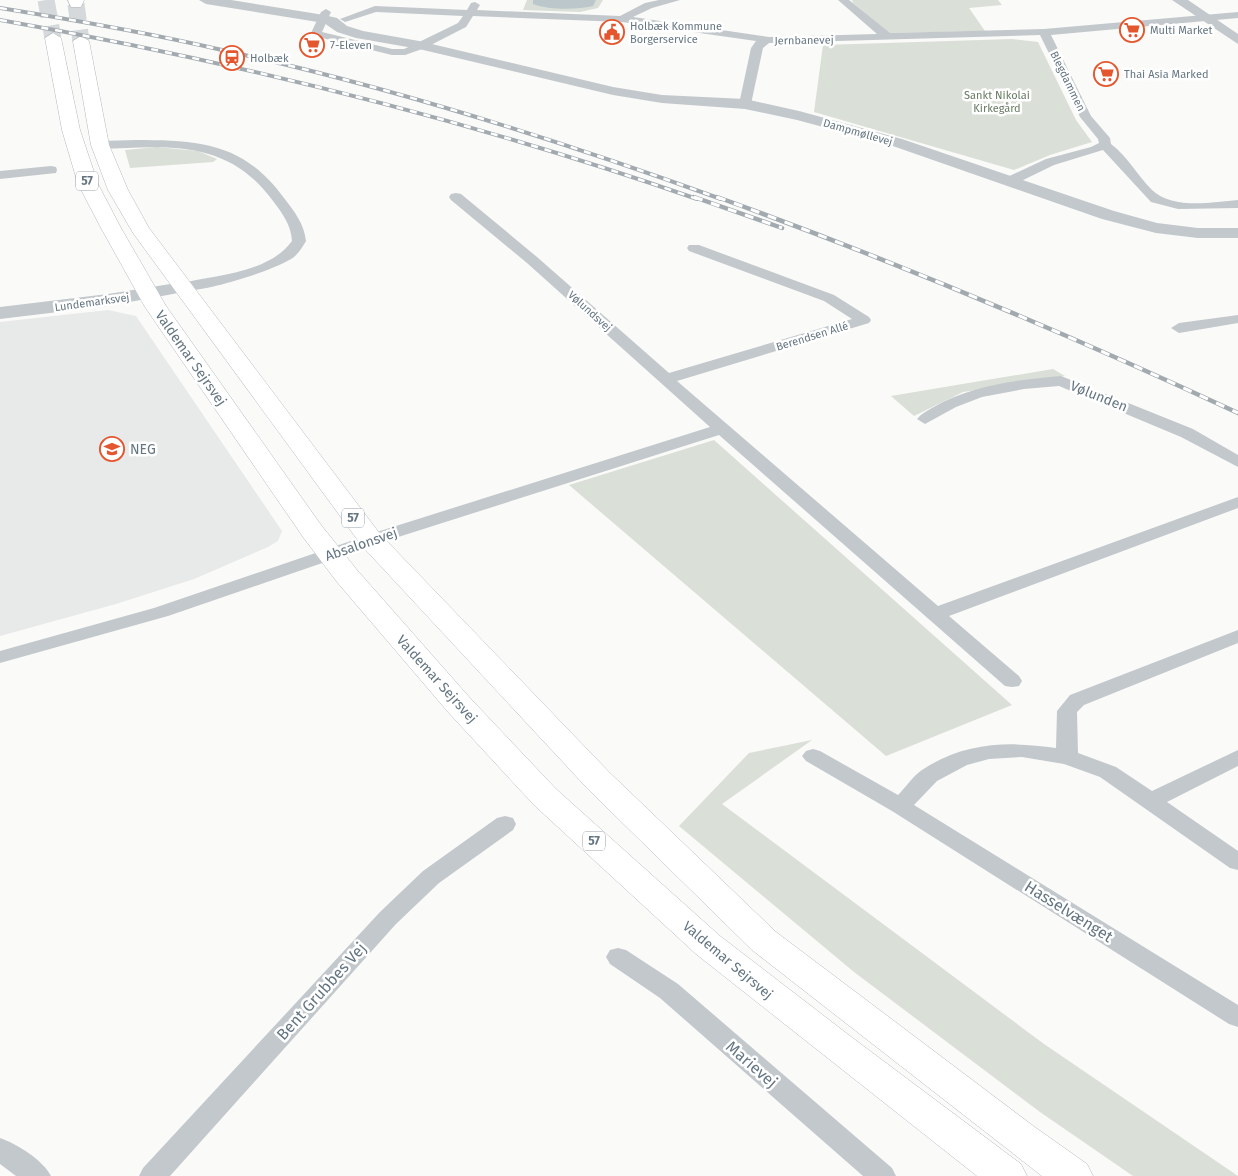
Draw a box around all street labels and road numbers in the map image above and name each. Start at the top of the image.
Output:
street label: Jernbanevej [774,33,834,48]
street label: Blegdammen [1047,49,1088,113]
street label: Dampmøllevej [822,116,894,149]
road number: 57 [76,172,98,190]
street label: Vølundsvej [565,288,614,334]
street label: Lundemarksvej [54,291,130,314]
street label: Valdemar Sejrsvej [151,307,230,409]
street label: Berendsen Allé [774,319,850,354]
street label: Vølunden [1068,377,1130,416]
road number: 57 [342,508,364,528]
street label: Absalonsvej [323,524,400,565]
street label: Valdemar Sejrsvej [393,632,481,727]
road number: 57 [583,831,605,850]
street label: Hasselvænget [1021,877,1117,946]
street label: Valdemar Sejrsvej [679,918,776,1003]
street label: Bent Grubbes Vej [273,939,370,1044]
street label: Marievej [722,1037,781,1092]

